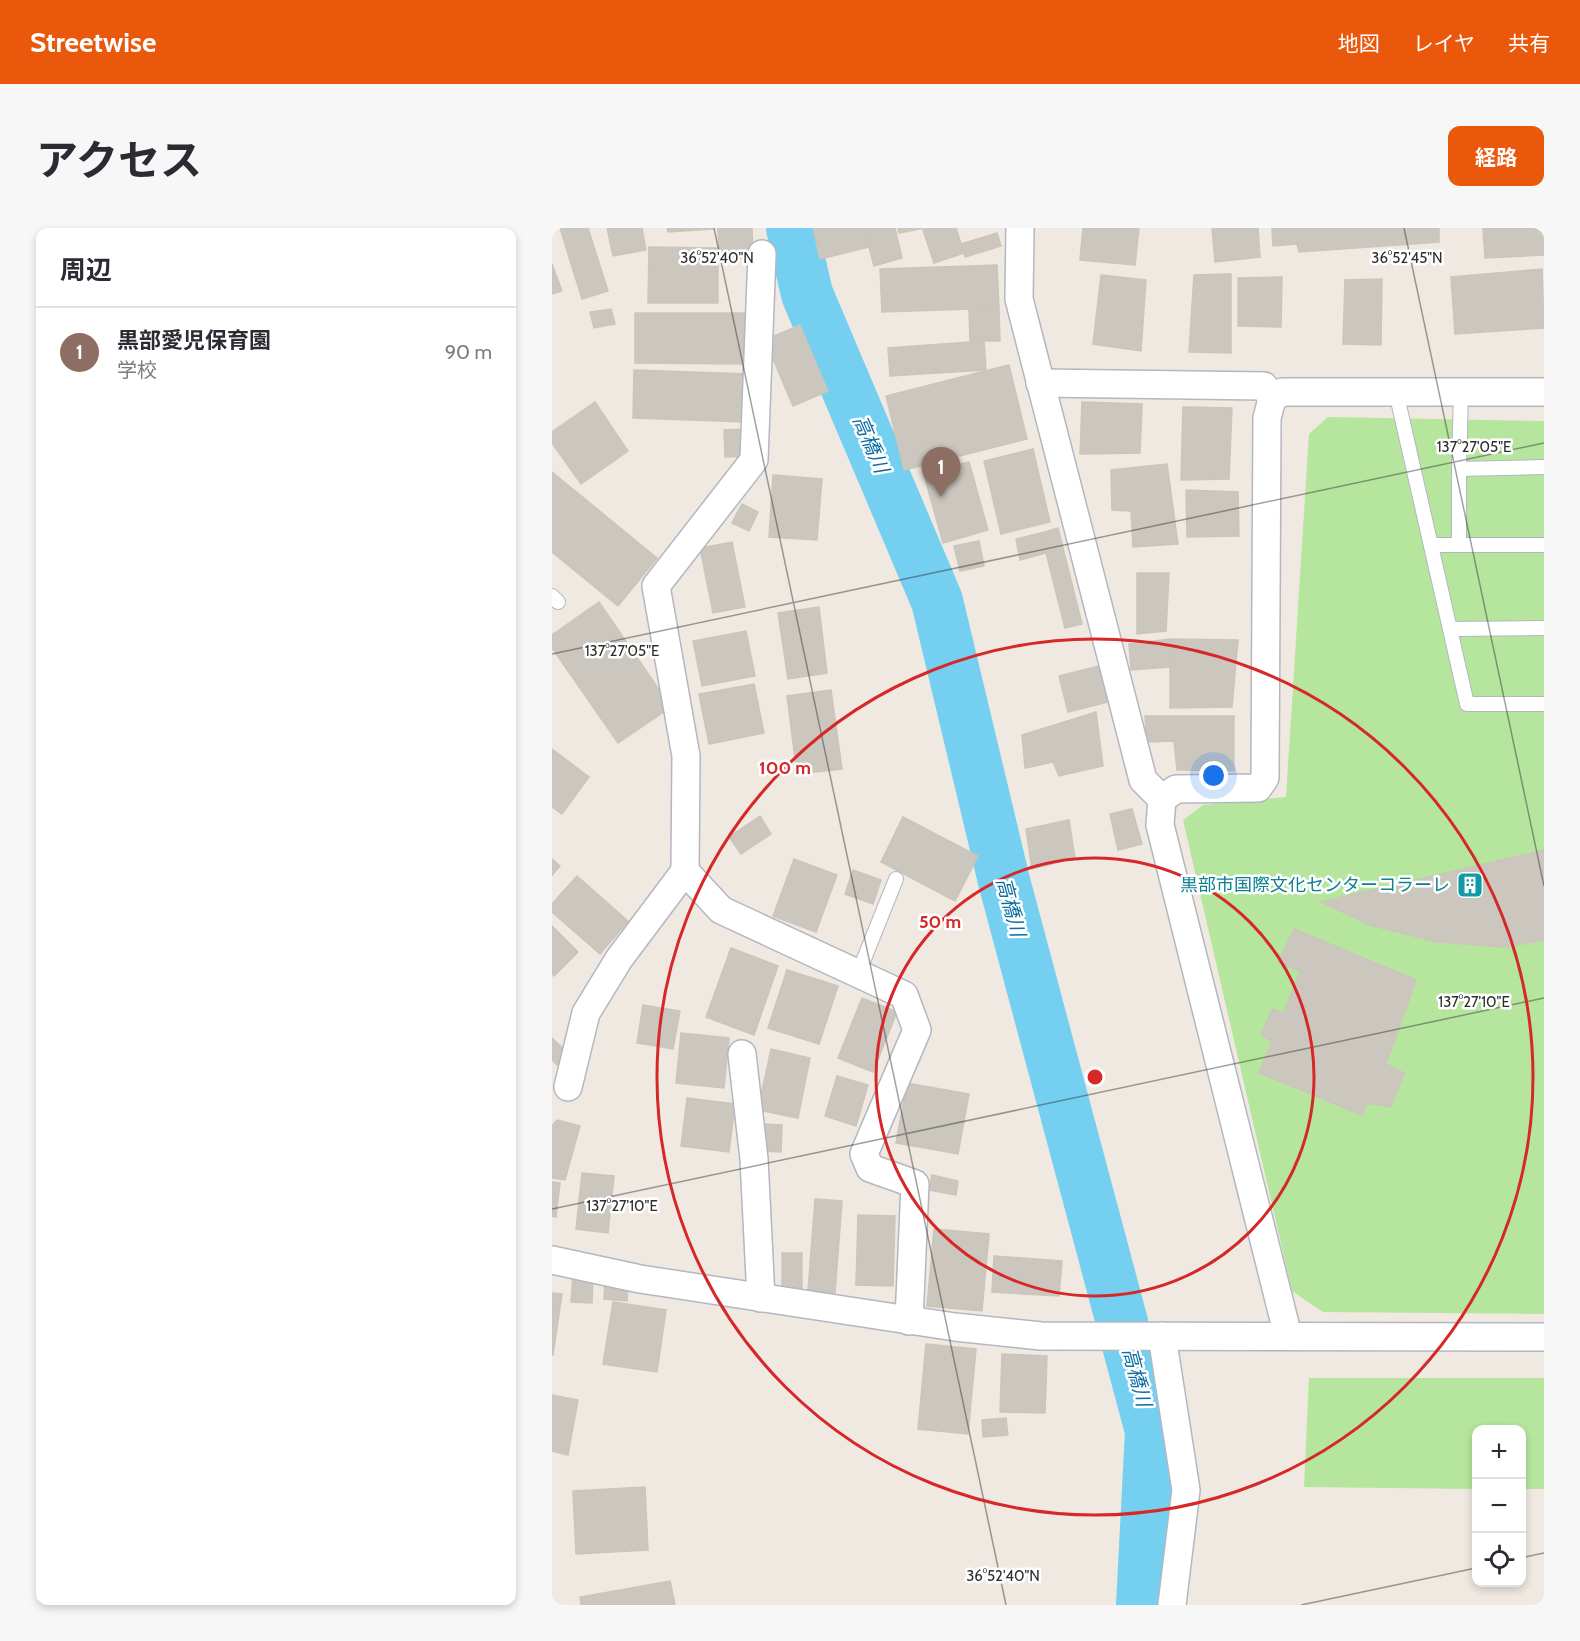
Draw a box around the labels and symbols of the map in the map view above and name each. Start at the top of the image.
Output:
text: 36°52'40"N [680,249,754,267]
text: 36°52'45"N [1371,249,1443,267]
water label: 高橋川 [848,412,895,478]
text: 137°27'05"E [1437,438,1511,456]
pin: 1 [922,448,960,497]
text: 137°27'05"E [585,642,659,660]
text: 100 m [759,757,811,779]
your location [1199,761,1228,790]
building icon: 黒部市国際文化センターコラーレ [1455,870,1485,900]
place label: 黒部市国際文化センターコラーレ [1180,874,1450,896]
water label: 高橋川 [992,875,1031,941]
text: 50 m [919,911,961,933]
text: 137°27'10"E [1438,993,1510,1011]
centre of rings [1085,1067,1105,1087]
text: 137°27'10"E [586,1197,658,1215]
water label: 高橋川 [1118,1345,1157,1411]
text: 36°52'40"N [966,1567,1040,1585]

